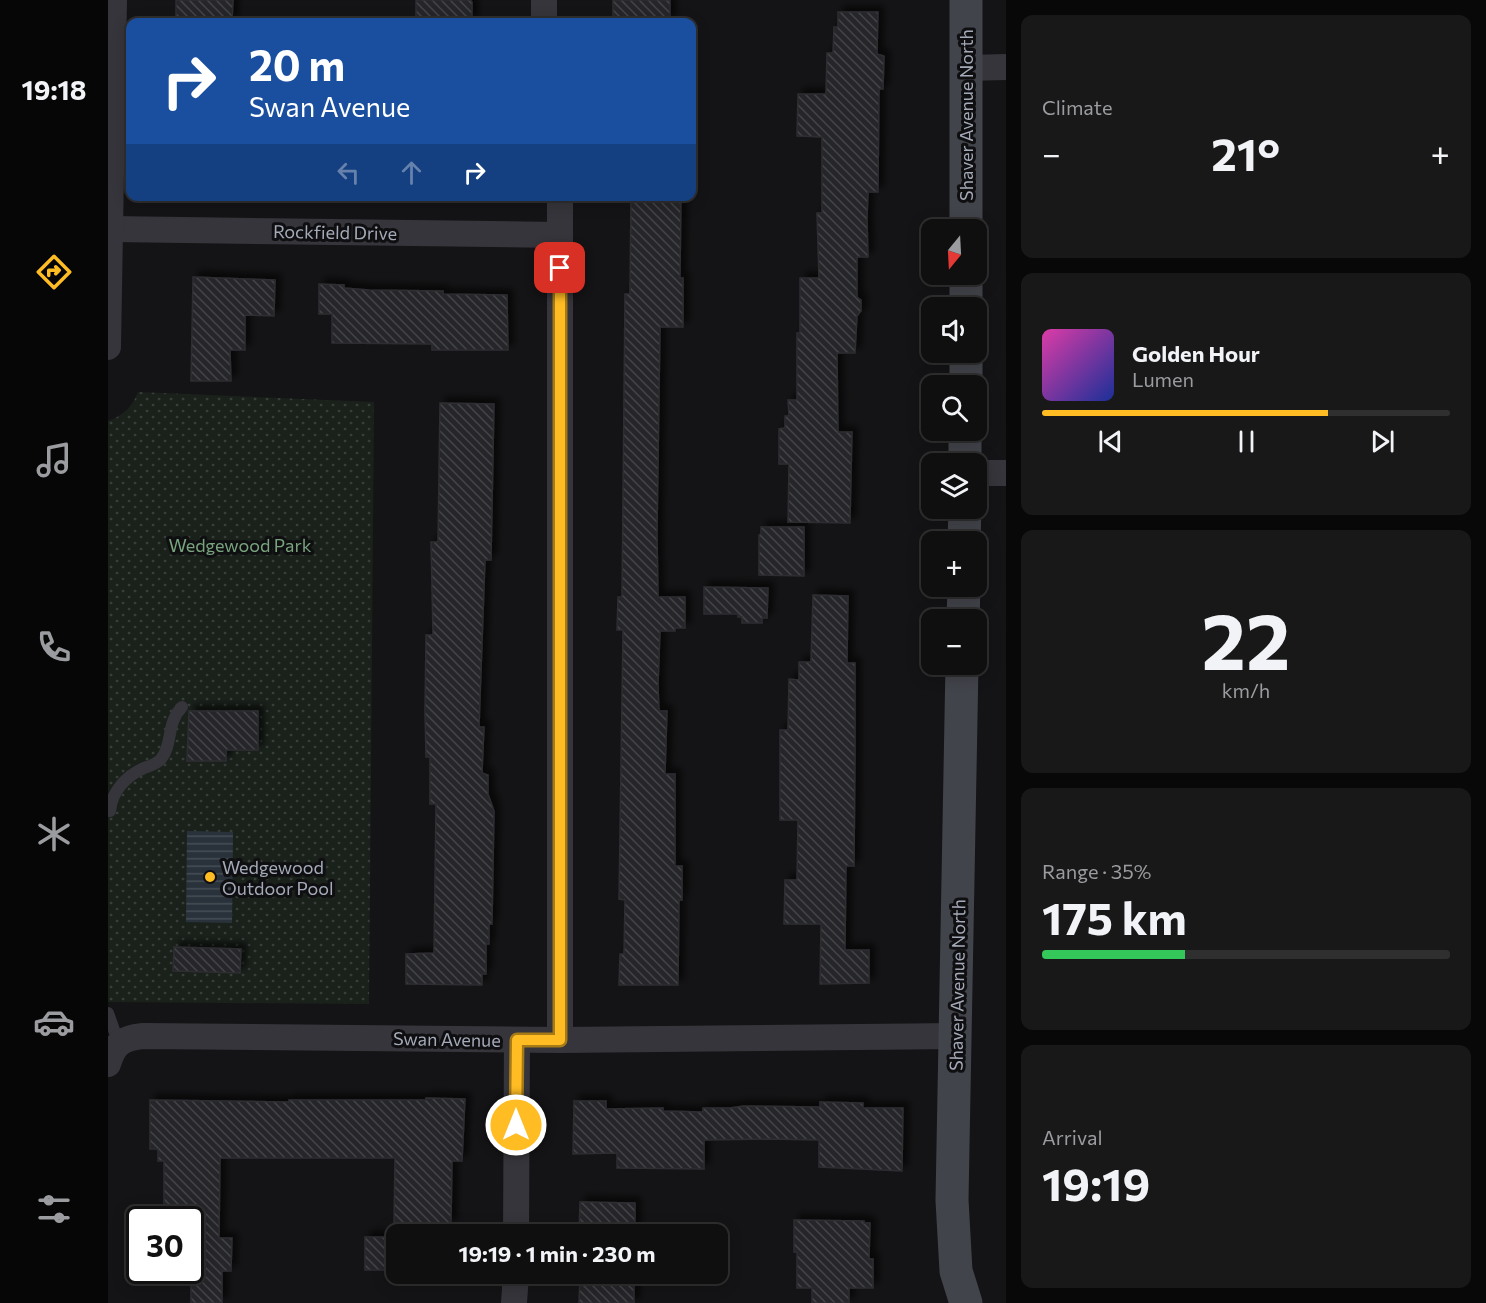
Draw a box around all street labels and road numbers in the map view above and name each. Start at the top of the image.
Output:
street label: Shaver Avenue North [955,29,977,201]
street label: Rockfield Drive [273,220,397,244]
street label: Shaver Avenue North [945,899,969,1071]
street label: Swan Avenue [393,1027,501,1051]

